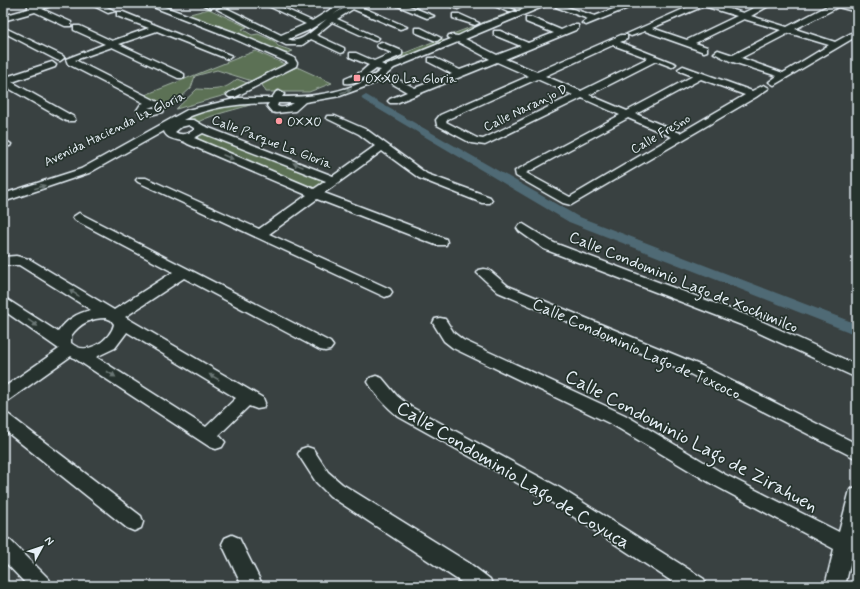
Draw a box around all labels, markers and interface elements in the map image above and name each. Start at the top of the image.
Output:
place label: OXXO La Gloria [365,71,457,88]
marker: OXXO La Gloria [352,73,362,83]
street label: Calle Naranjo D [481,81,570,136]
street label: Avenida Hacienda La Gloria [41,88,188,171]
one-way arrow [340,88,352,94]
street label: Calle Fresno [628,110,694,158]
street label: Calle Parque La Gloria [209,112,334,173]
place label: OXXO [287,114,322,131]
marker: OXXO [274,116,284,126]
one-way arrow [222,155,234,161]
one-way arrow [291,162,303,168]
one-way arrow [35,184,47,190]
street label: Calle Condominio Lago de Xochimilco [565,227,801,339]
one-way arrow [69,289,79,297]
street label: Calle Condominio Lago de Texcoco [529,294,744,406]
one-way arrow [28,319,38,327]
street label: Calle Condominio Lago de Zirahuen [559,364,822,521]
one-way arrow [105,370,116,378]
one-way arrow [208,374,220,381]
street label: Calle Condominio Lago de Coyuca [390,395,635,558]
north arrow [22,527,62,567]
text: N [41,534,57,549]

